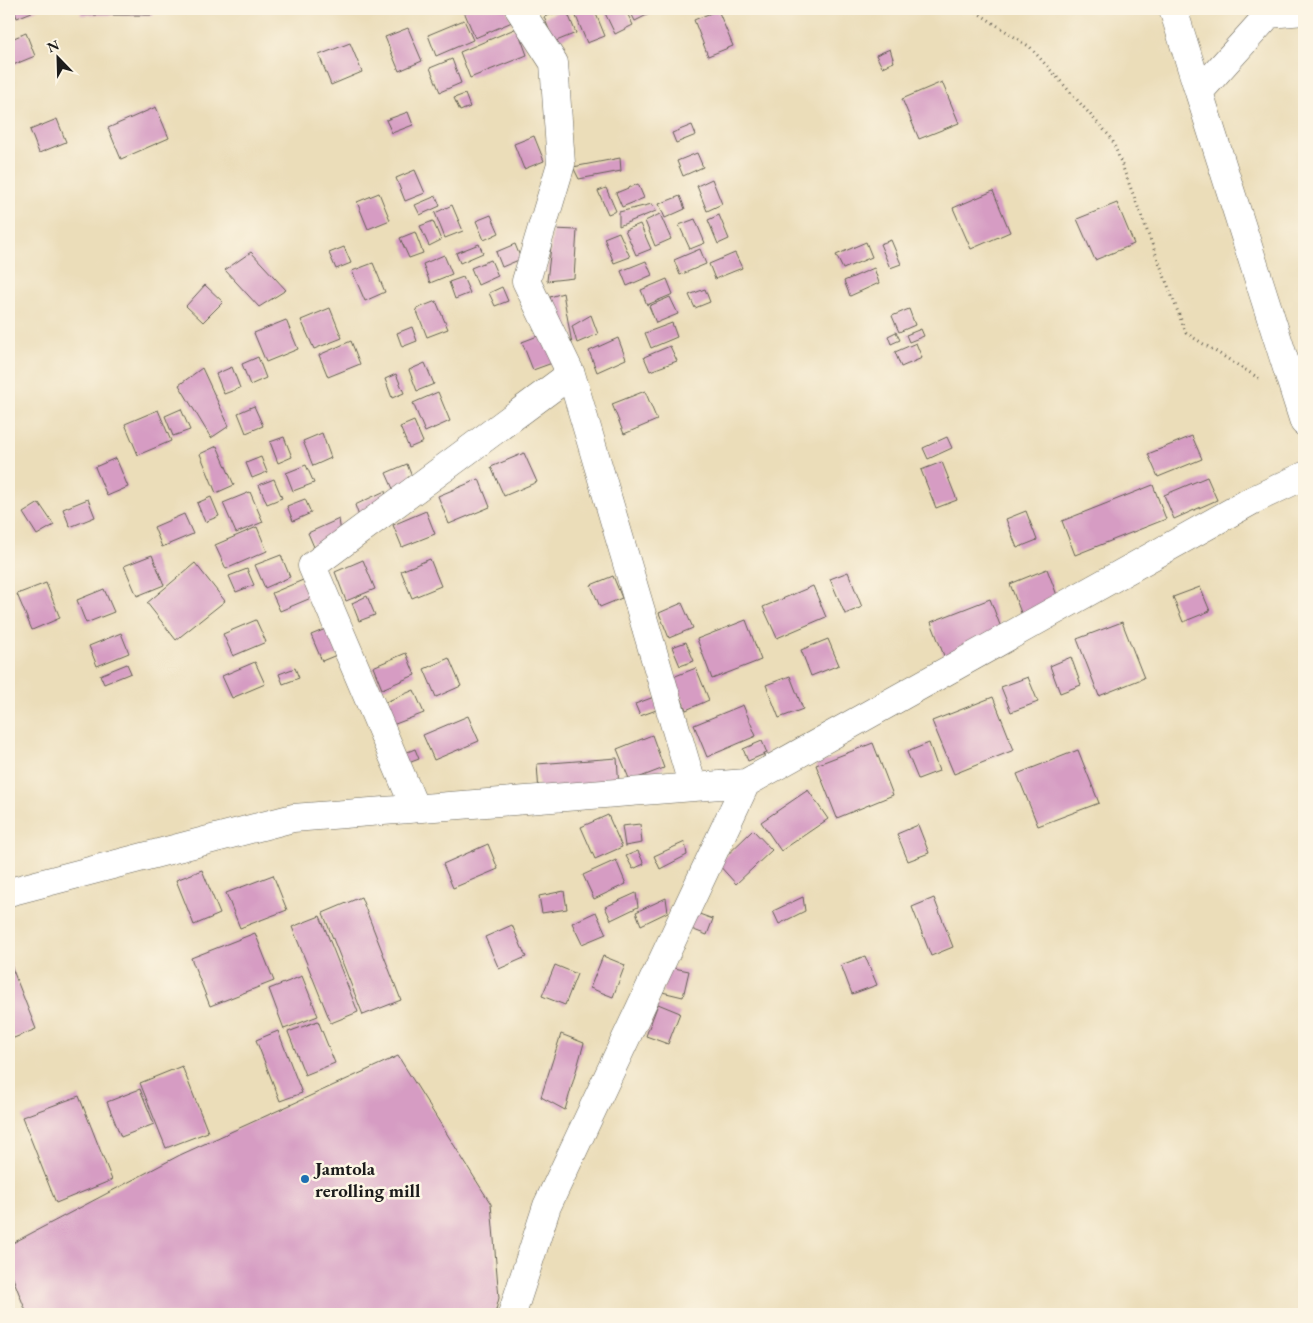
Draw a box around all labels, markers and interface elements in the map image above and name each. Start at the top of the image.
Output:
north arrow [32,32,82,82]
text: N [44,35,62,57]
place label: Jamtola rerolling mill [313,1156,421,1203]
marker: Jamtola rerolling mill [299,1173,311,1185]

